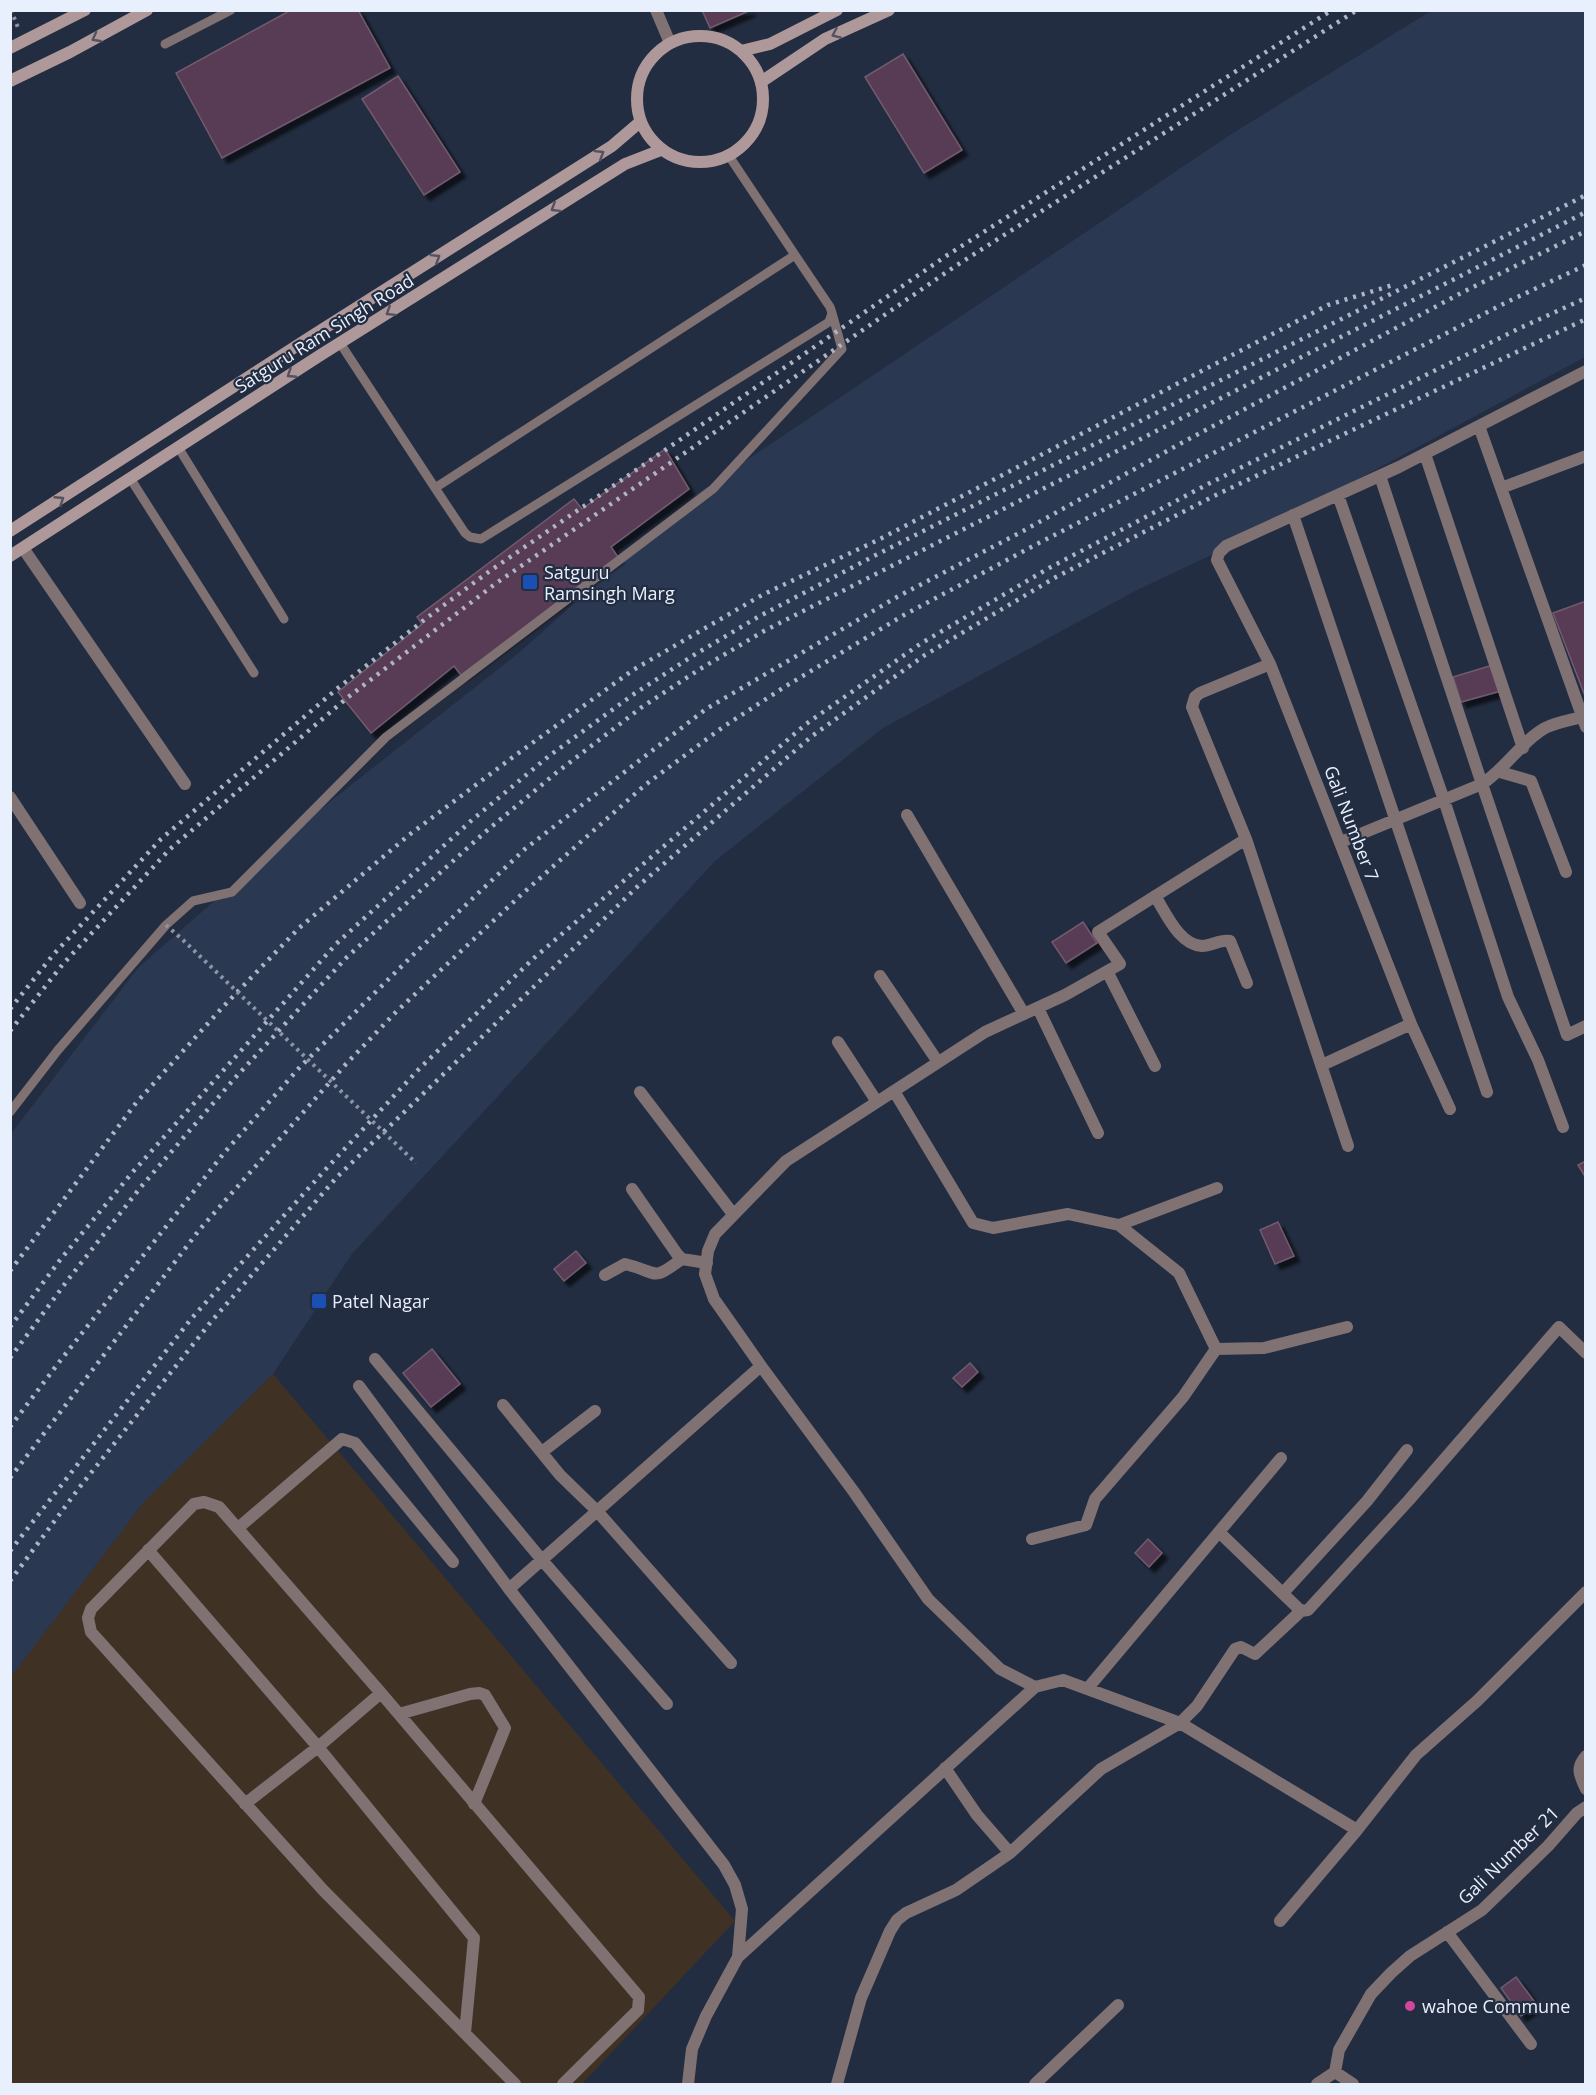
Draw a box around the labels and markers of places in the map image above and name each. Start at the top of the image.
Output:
place label: Satguru Ramsingh Marg [544,560,675,605]
marker: Satguru Ramsingh Marg [521,573,539,591]
place label: Patel Nagar [332,1289,430,1313]
marker: Patel Nagar [310,1292,328,1310]
place label: wahoe Commune [1422,1994,1570,2018]
marker: wahoe Commune [1403,1999,1417,2013]

